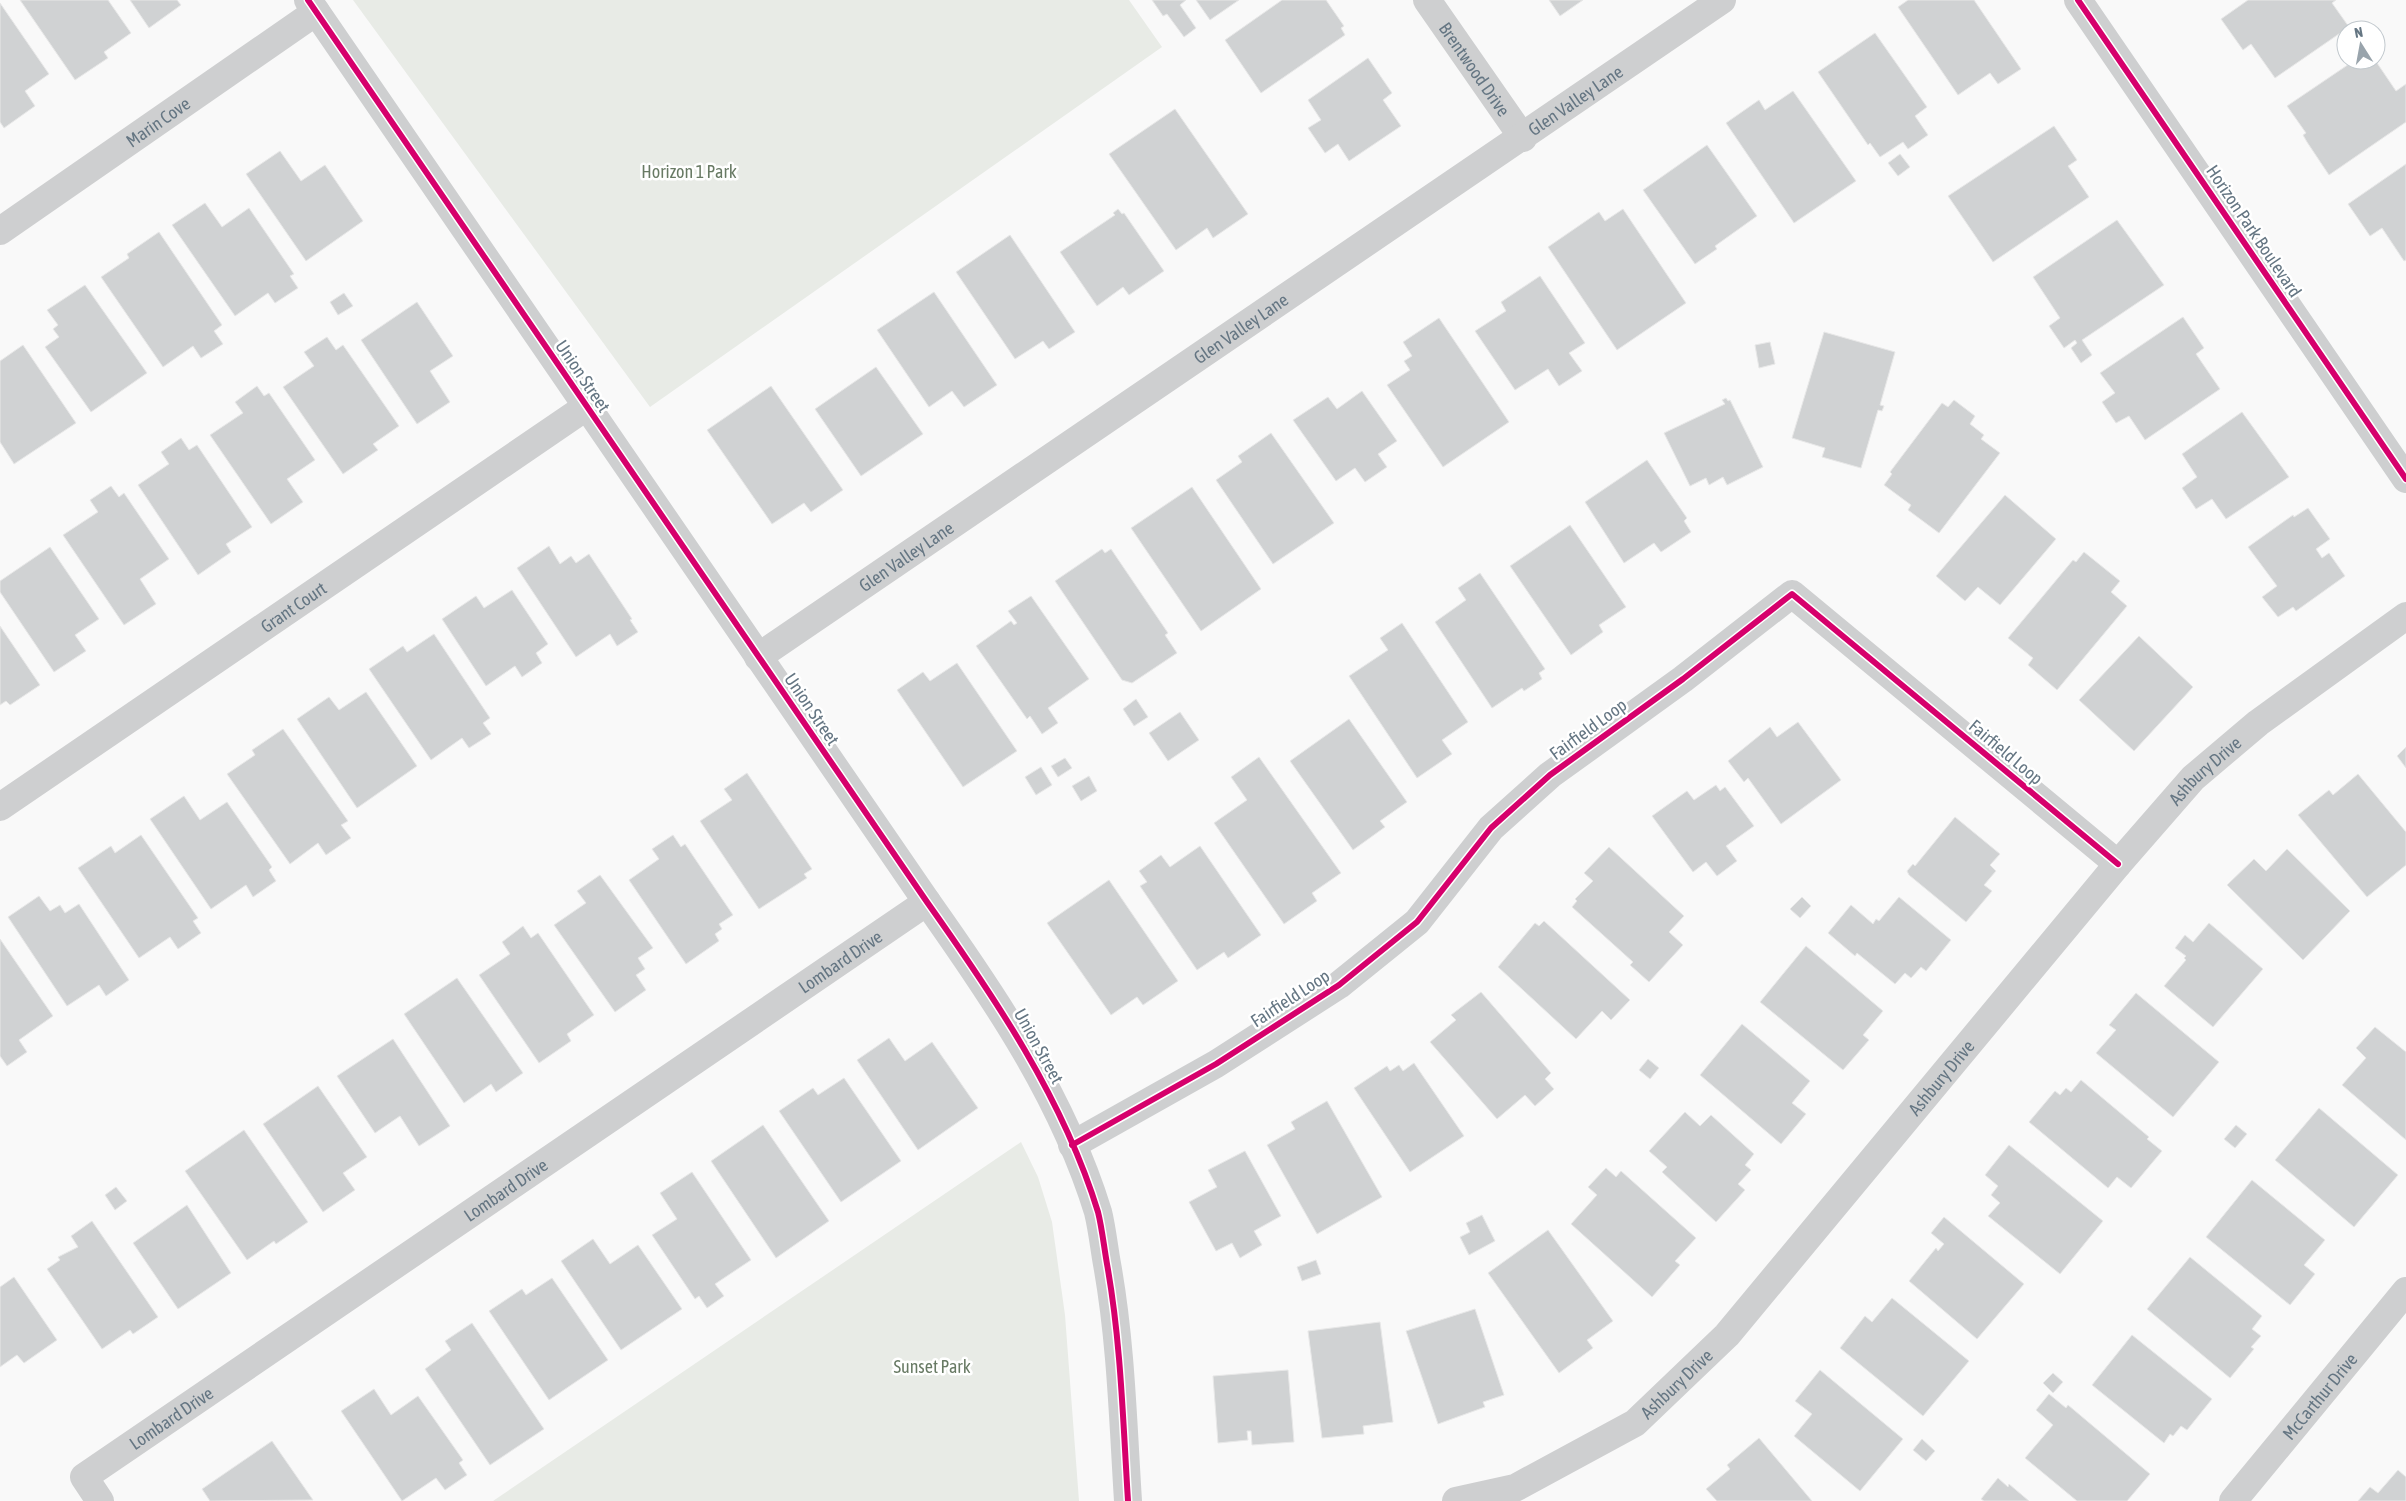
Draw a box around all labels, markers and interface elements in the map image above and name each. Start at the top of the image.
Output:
street label: Brentwood Drive [1435,18,1515,120]
north arrow [2336,20,2386,70]
text: N [2353,24,2364,41]
street label: Glen Valley Lane [1524,60,1626,140]
street label: Marin Cove [122,92,194,151]
park label: Horizon 1 Park [641,161,737,182]
street label: Horizon Park Boulevard [2202,161,2306,301]
street label: Glen Valley Lane [1189,289,1292,368]
street label: Union Street [551,336,615,416]
street label: Glen Valley Lane [855,517,957,596]
street label: Grant Court [256,577,330,637]
street label: Union Street [780,669,844,749]
street label: Fairfield Loop [1545,694,1631,764]
street label: Fairfield Loop [1965,715,2047,789]
street label: Ashbury Drive [2164,732,2245,809]
street label: Lombard Drive [794,925,886,997]
street label: Fairfield Loop [1247,965,1333,1031]
street label: Union Street [1010,1005,1068,1087]
street label: Ashbury Drive [1904,1036,1978,1119]
street label: Lombard Drive [460,1154,551,1225]
street label: Ashbury Drive [1636,1344,1717,1423]
street label: McCarthur Drive [2278,1349,2361,1444]
park label: Sunset Park [893,1356,971,1377]
street label: Lombard Drive [125,1382,217,1454]

